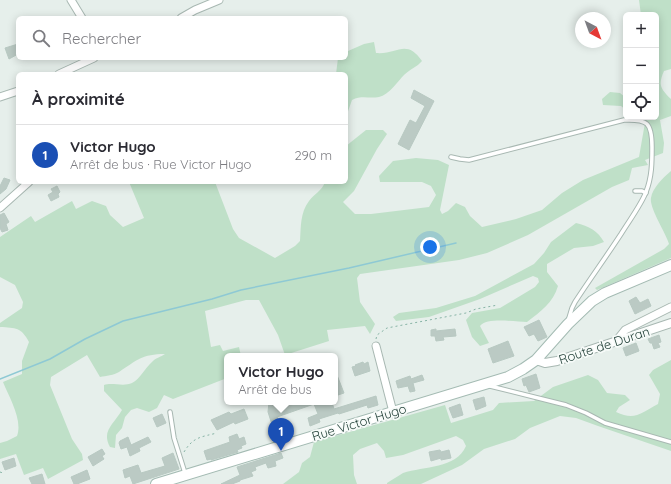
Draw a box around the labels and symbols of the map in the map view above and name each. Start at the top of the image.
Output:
north arrow [575,12,611,48]
your location [420,237,440,257]
street label: Route de Duran [556,323,652,367]
street label: Rue Victor Hugo [310,400,408,444]
pin: 1 [268,418,294,451]

